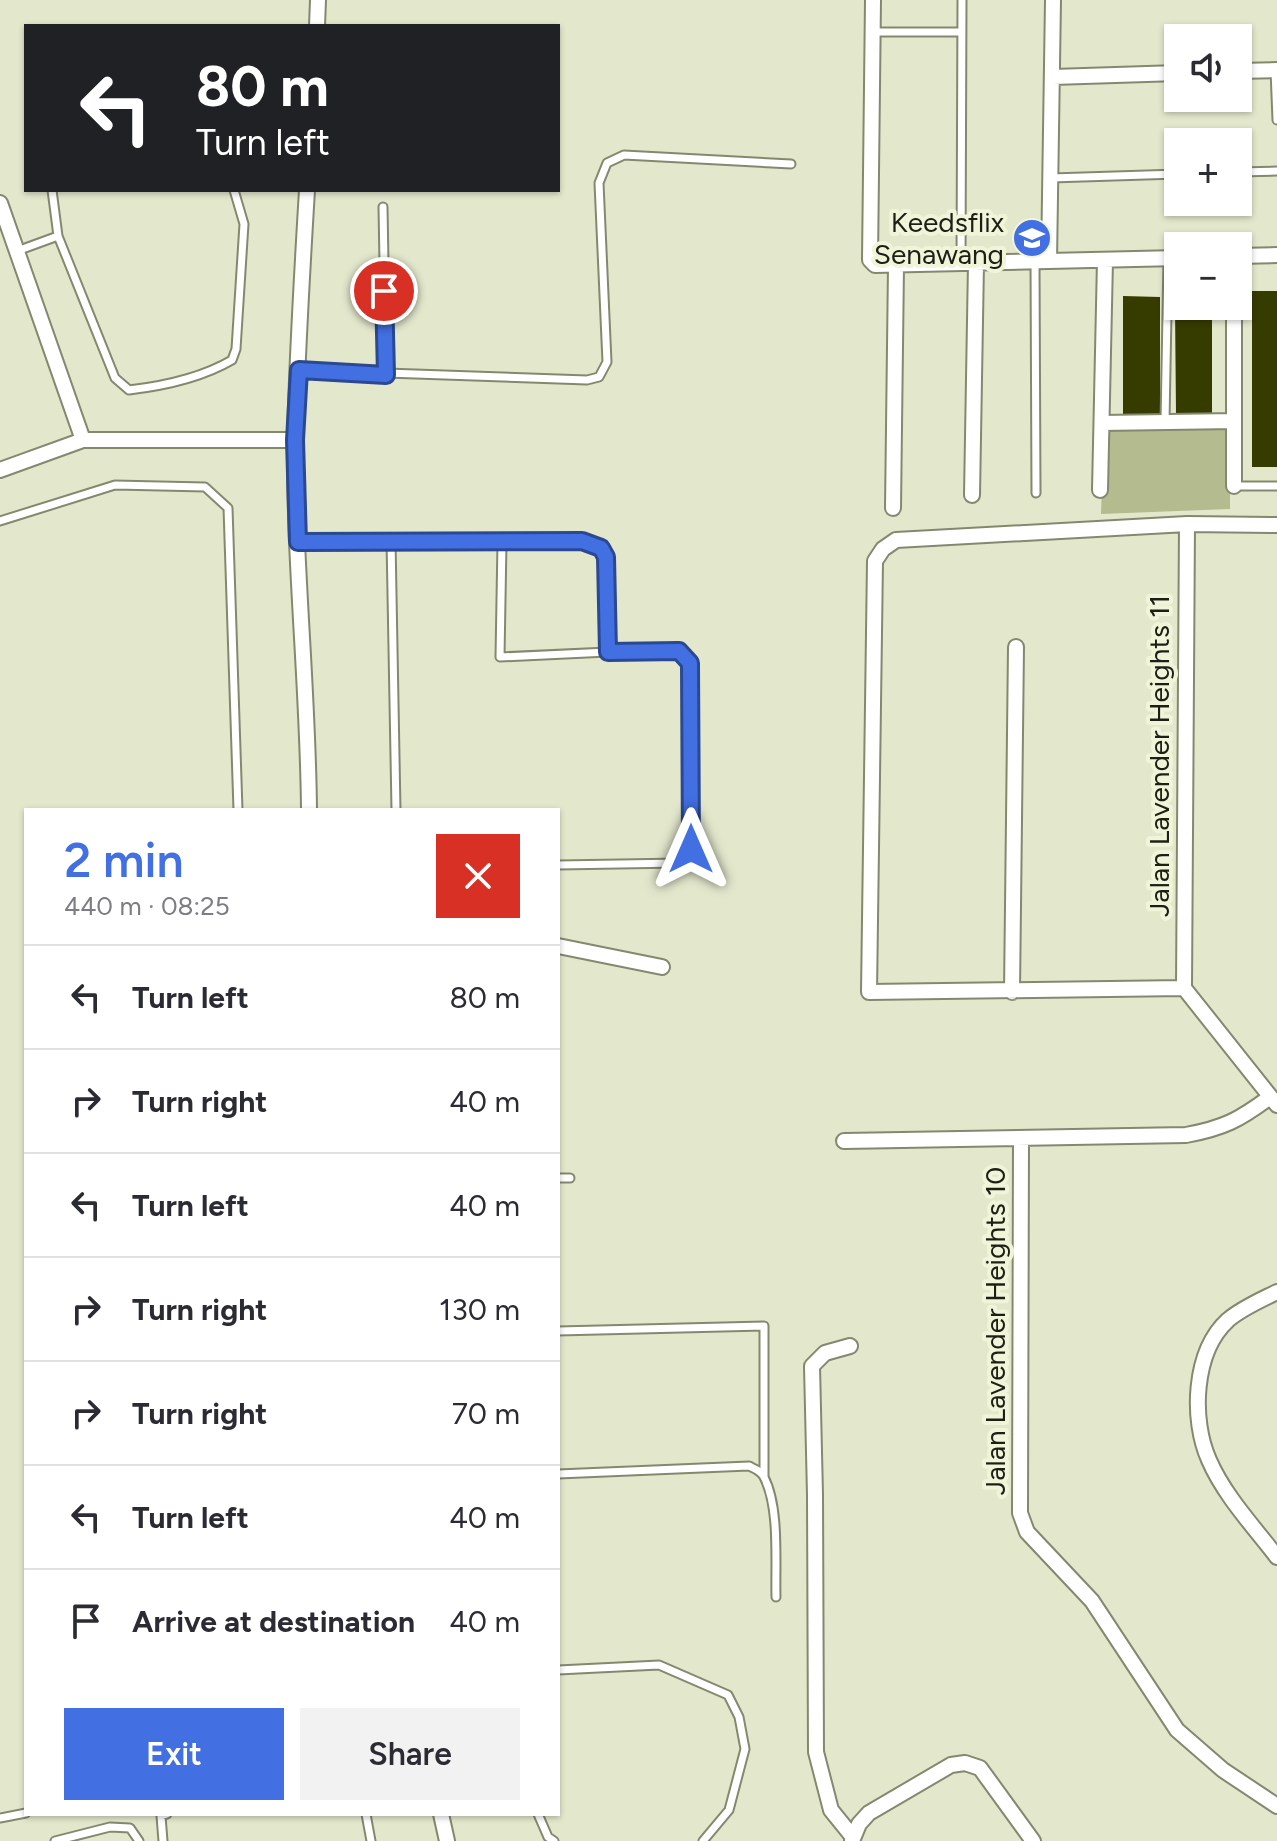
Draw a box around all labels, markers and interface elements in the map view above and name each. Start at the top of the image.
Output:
map controls [1164,24,1252,320]
button: sound [1164,24,1252,112]
text: 80 m [196,53,329,120]
icon: left [64,56,168,160]
text: Turn left [196,121,330,164]
button: + [1164,128,1252,216]
place label: Keedsflix Senawang [874,205,1005,271]
school or university icon: Keedsflix Senawang [1011,217,1053,259]
button: − [1164,232,1252,320]
pin [350,257,418,325]
icon: arrive [362,269,406,313]
street label: Jalan Lavender Heights 11 [1142,595,1176,917]
position arrow [649,807,733,891]
text: 2 min [64,831,184,889]
button: close [436,834,520,918]
text: 440 m · 08:25 [64,890,230,922]
icon: left [64,975,108,1019]
text: Turn left [132,979,249,1016]
text: 80 m [449,979,520,1016]
icon: right [64,1079,108,1123]
text: Turn right [132,1083,267,1120]
text: 40 m [449,1083,520,1120]
street label: Jalan Lavender Heights 10 [978,1167,1012,1495]
icon: left [64,1183,108,1227]
text: Turn left [132,1187,249,1224]
text: 40 m [449,1187,520,1224]
icon: right [64,1287,108,1331]
text: Turn right [132,1291,267,1328]
text: 130 m [439,1291,520,1328]
icon: right [64,1391,108,1435]
text: Turn right [132,1395,267,1432]
text: 70 m [452,1395,520,1432]
icon: left [64,1495,108,1539]
text: Turn left [132,1499,249,1536]
text: 40 m [449,1499,520,1536]
icon: arrive [64,1599,108,1643]
text: Arrive at destination [132,1603,415,1640]
text: 40 m [449,1603,520,1640]
button: Exit [64,1708,284,1800]
button: Share [300,1708,520,1800]

